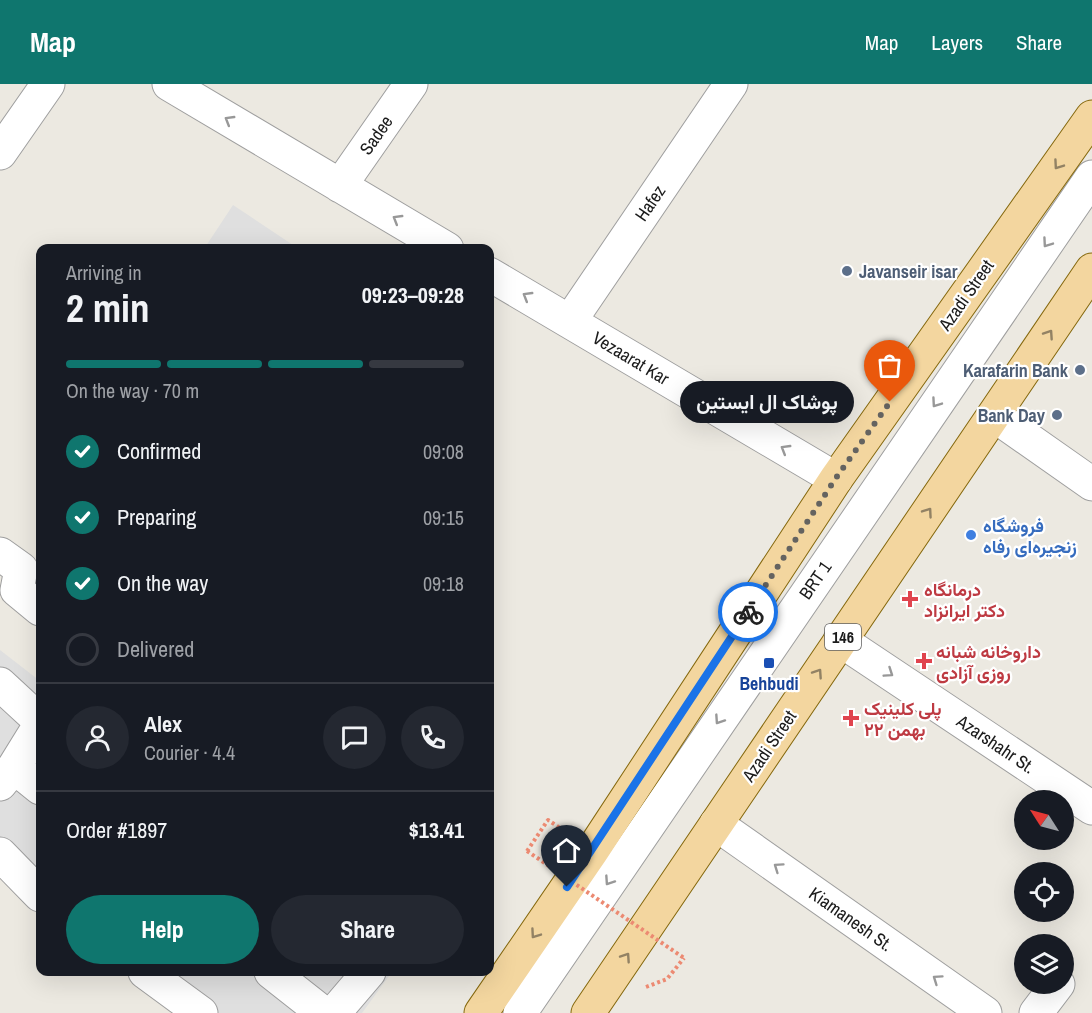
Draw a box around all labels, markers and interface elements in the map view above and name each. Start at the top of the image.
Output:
text: Map [30,23,76,61]
text: Map [865,28,898,57]
text: Layers [931,28,983,57]
text: Share [1016,28,1062,57]
street label: Sadee [354,110,398,160]
one-way arrow [225,115,235,127]
one-way arrow [1054,158,1065,169]
street label: Hafez [629,180,671,226]
one-way arrow [393,215,403,227]
one-way arrow [1043,236,1054,247]
street label: Azadi Street [932,255,1000,336]
text: Arriving in [66,259,142,286]
place label: Javanseir isar [859,259,958,284]
marker: Javanseir isar [840,264,854,278]
text: 09:23–09:28 [362,280,464,310]
text: 2 min [66,282,150,334]
one-way arrow [523,292,533,303]
street label: Vezaarat Kar [588,325,674,391]
one-way arrow [1042,329,1053,340]
pin [864,340,915,402]
icon: bag [873,349,906,382]
place label: Karafarin Bank [963,358,1069,383]
marker: Karafarin Bank [1073,363,1087,377]
text: On the way · 70 m [66,377,199,404]
callout: پوشاک ال ایستین [680,381,854,423]
text: پوشاک ال ایستین [696,388,838,415]
one-way arrow [932,397,943,408]
place label: Bank Day [978,403,1046,428]
marker: Bank Day [1050,408,1064,422]
icon: check [66,435,99,468]
text: Confirmed [117,436,201,466]
text: 09:08 [423,438,464,465]
one-way arrow [781,444,791,456]
icon: check [66,501,99,534]
text: Preparing [117,502,196,532]
text: 09:15 [423,504,464,531]
one-way arrow [921,508,932,519]
place label: فروشگاه زنجیره‌ای رفاه [983,513,1077,559]
marker: فروشگاه زنجیره‌ای رفاه [964,528,978,542]
street label: BRT 1 [793,555,838,604]
icon: check [66,567,99,600]
text: On the way [117,568,208,598]
text: 09:18 [423,570,464,597]
place label: درمانگاه دکتر ایرانزاد [924,577,1005,623]
courier [718,582,778,642]
marker: درمانگاه دکتر ایرانزاد [901,590,919,608]
icon: bike [732,596,765,629]
road number: 146 [825,624,861,650]
text: Delivered [117,634,194,664]
place label: داروخانه شبانه روزی آزادی [936,639,1041,685]
marker: داروخانه شبانه روزی آزادی [917,654,931,668]
marker: Behbudi [762,656,776,670]
one-way arrow [882,666,893,677]
one-way arrow [811,669,822,680]
place label: Behbudi [739,671,799,696]
place label: پلی کلینیک ۲۲ بهمن [864,696,942,742]
street label: Azadi Street [735,705,802,787]
button: person [66,706,129,769]
button: chat [323,706,386,769]
button: phone [401,706,464,769]
street label: Azarshahr St. [951,708,1040,779]
text: Alex [144,709,182,739]
marker: پلی کلینیک ۲۲ بهمن [842,709,860,727]
one-way arrow [715,713,726,724]
text: Courier · 4.4 [144,739,235,766]
north arrow [1014,790,1074,850]
map controls [1014,790,1074,994]
text: Order #1897 [66,815,167,845]
text: $13.41 [409,815,464,845]
pin [541,825,592,887]
icon: home [550,834,583,867]
button: locate [1014,862,1074,922]
one-way arrow [773,864,784,875]
one-way arrow [606,875,617,886]
street label: Kiamanesh St. [804,881,898,957]
button: Help [66,895,259,964]
button: Share [271,895,464,964]
one-way arrow [531,927,542,938]
button: layers [1014,934,1074,994]
one-way arrow [619,952,630,963]
one-way arrow [933,975,944,986]

